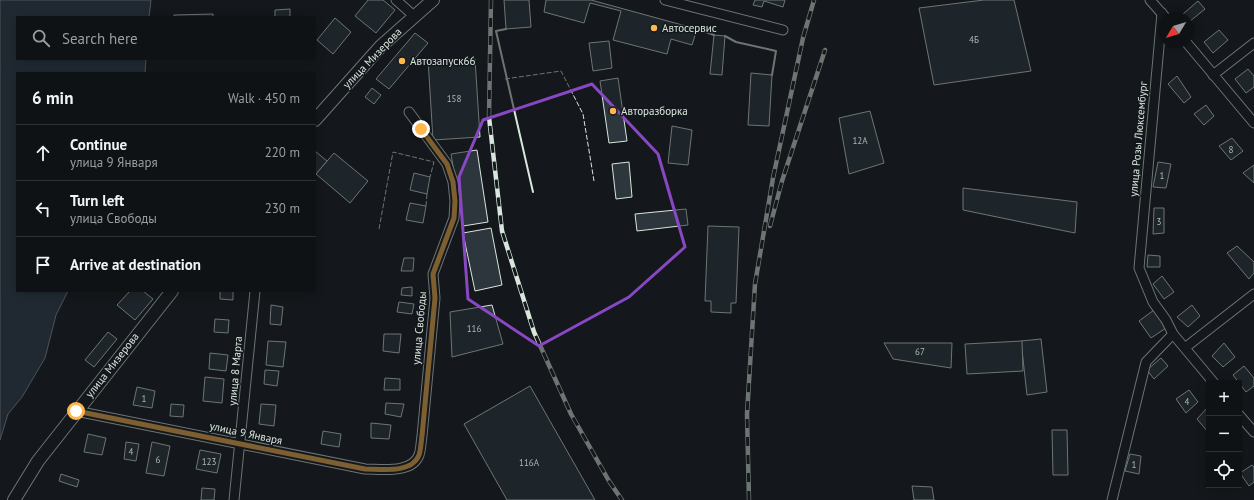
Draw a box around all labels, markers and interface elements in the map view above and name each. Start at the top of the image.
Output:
north arrow [1158,12,1194,48]
search box [16,16,316,60]
place label: Автосервис [662,21,717,35]
marker: Автосервис [649,23,659,33]
street label: улица Мизерова [340,25,404,91]
icon: search [30,27,52,49]
text: Search here [62,29,138,48]
house number: 4Б [969,34,979,45]
place label: Автозапуск66 [410,54,475,68]
marker: Автозапуск66 [397,56,407,66]
street label: улица Розы Люксембург [1126,80,1150,197]
text: 6 min [32,87,73,109]
text: Walk · 450 m [228,90,300,107]
house number: 158 [447,93,461,104]
place label: Авторазборка [621,104,688,118]
marker: Авторазборка [608,106,618,116]
route end [412,120,430,138]
text: Continue [70,135,127,154]
house number: 12А [852,135,868,146]
icon: ahead [32,142,54,164]
text: 220 m [265,144,300,161]
house number: 8 [1229,144,1234,155]
text: улица 9 Января [70,154,158,171]
house number: 1 [1160,170,1165,181]
text: Turn left [70,191,124,210]
icon: left [32,198,54,220]
text: 230 m [265,200,300,217]
text: улица Свободы [70,210,157,227]
house number: 3 [1157,216,1162,227]
icon: arrive [32,254,54,276]
text: Arrive at destination [70,255,201,274]
street label: улица Свободы [409,291,429,365]
house number: 116 [467,323,481,334]
street label: улица Мизерова [82,330,142,400]
street label: улица 8 Марта [225,336,245,406]
house number: 67 [915,346,925,357]
map controls [1206,380,1242,488]
button: + [1206,380,1242,416]
house number: 1 [142,393,147,404]
house number: 4 [1185,396,1190,407]
route start [67,402,85,420]
button: − [1206,416,1242,452]
street label: улица 9 Января [208,418,284,448]
house number: 4 [129,446,134,457]
button: locate [1206,452,1242,488]
house number: 6 [156,454,161,465]
house number: 123 [202,456,216,467]
house number: 116А [519,457,540,468]
house number: 1 [1132,459,1137,470]

